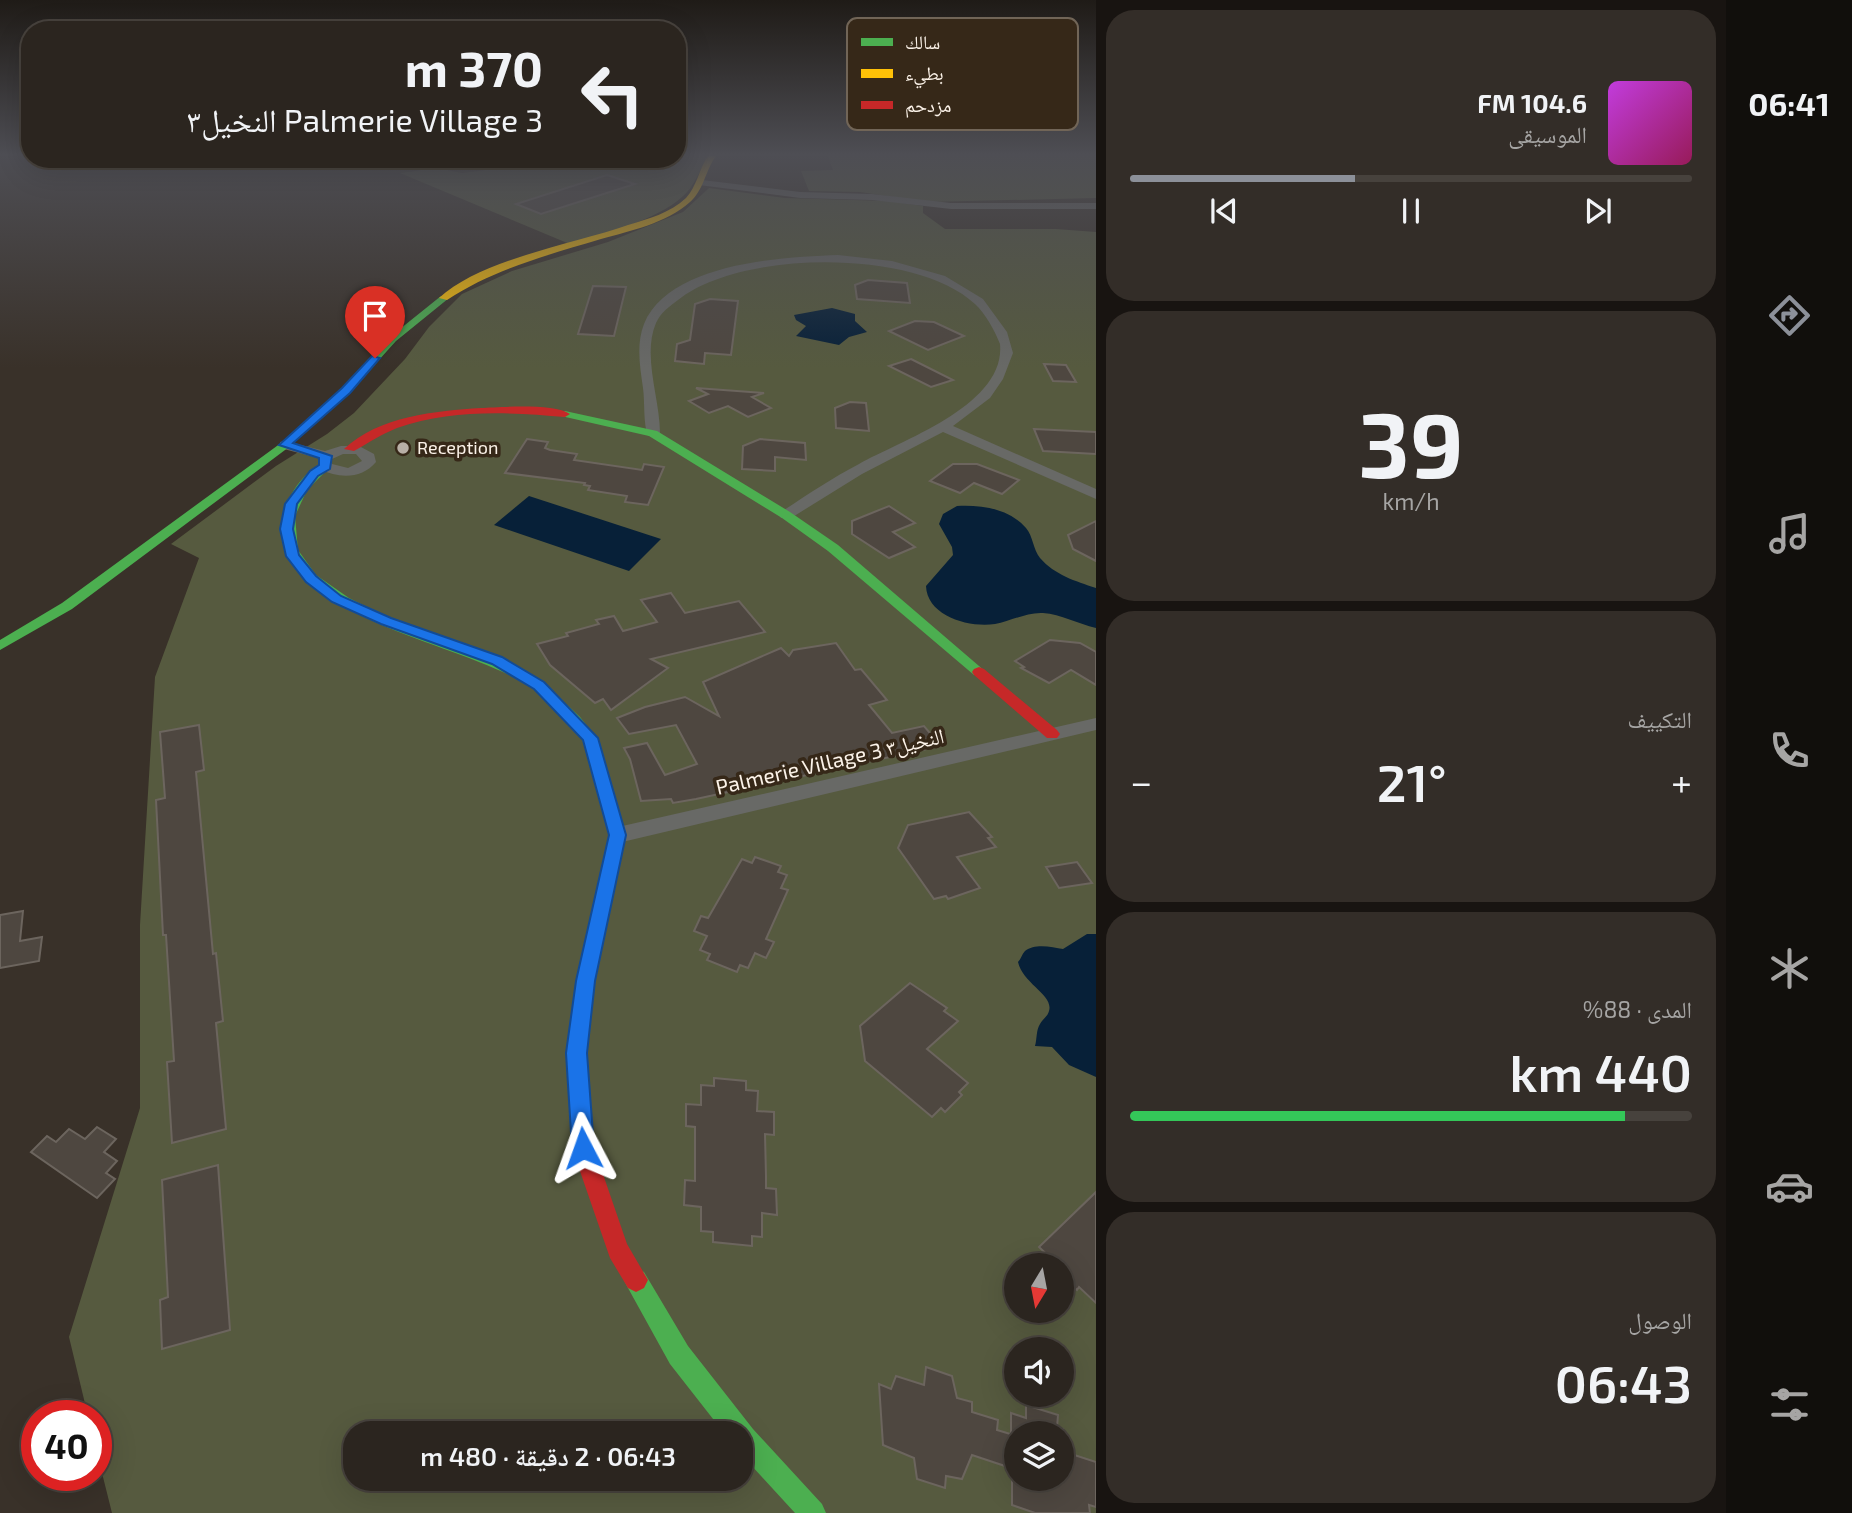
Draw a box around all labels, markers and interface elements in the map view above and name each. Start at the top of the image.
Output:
legend [847,18,1078,130]
text: سالك [905,30,940,53]
text: 370 m [405,38,543,97]
icon: left [567,49,658,140]
text: بطيء [905,61,944,89]
text: 06:41 [1748,84,1830,122]
text: 104.6 FM [1477,87,1587,118]
text: مزدحم [905,93,951,118]
text: Palmerie Village 3 النخيل٣ [187,100,543,138]
text: الموسيقى [1508,120,1587,148]
icon: previous [1205,192,1243,230]
icon: pause [1392,192,1430,230]
icon: next [1579,192,1617,230]
pin [345,286,405,358]
icon: directions [1765,291,1814,340]
icon: arrive [356,297,394,335]
text: 39 [1358,387,1464,496]
place label: Reception [417,436,498,458]
marker: Reception [395,440,411,456]
text: km/h [1382,487,1440,515]
icon: music [1765,509,1814,558]
text: التكييف [1627,705,1692,733]
street label: Palmerie Village 3 النخيل٣ [713,722,947,801]
icon: phone [1765,726,1814,775]
text: 21° [1377,750,1447,812]
text: − [1130,758,1152,804]
text: + [1671,758,1692,804]
icon: climate [1765,944,1814,993]
text: المدى · 88% [1583,995,1692,1023]
text: 440 km [1509,1040,1692,1102]
position arrow [546,1111,620,1185]
icon: car [1765,1162,1814,1211]
north arrow [1004,1253,1074,1323]
map controls [1004,1253,1074,1491]
text: الوصول [1628,1306,1692,1334]
button: sound [1004,1337,1074,1407]
text: 06:43 [1555,1351,1692,1413]
icon: filters [1765,1380,1814,1429]
speed limit sign: 40 [21,1400,112,1491]
button: layers [1004,1421,1074,1491]
text: 06:43 · 2 دقيقة · 480 m [420,1440,676,1471]

